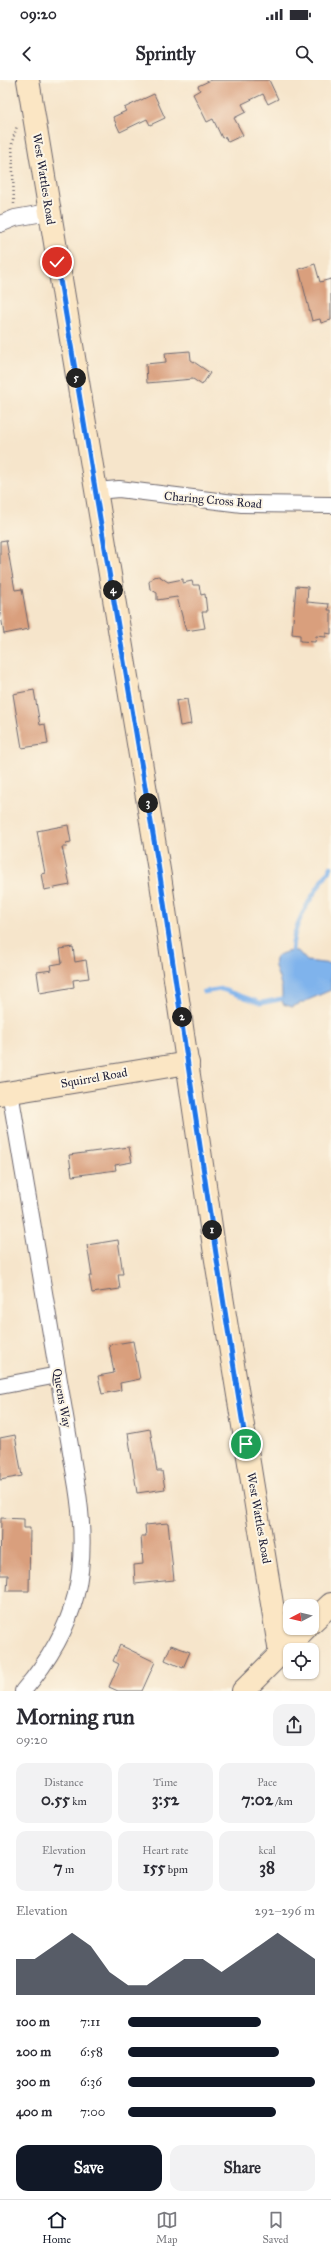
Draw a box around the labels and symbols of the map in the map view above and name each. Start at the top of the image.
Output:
street label: West Wattles Road [30,132,58,226]
pin [40,245,74,279]
pin: 5 [66,368,86,388]
street label: Charing Cross Road [163,489,262,512]
pin: 4 [103,580,123,600]
pin: 3 [138,793,158,813]
pin: 2 [172,1007,192,1027]
street label: Squirrel Road [59,1065,129,1092]
pin: 1 [202,1220,222,1240]
street label: Queens Way [50,1367,74,1429]
pin [229,1427,263,1461]
street label: West Wattles Road [244,1471,274,1565]
north arrow [283,1599,319,1635]

